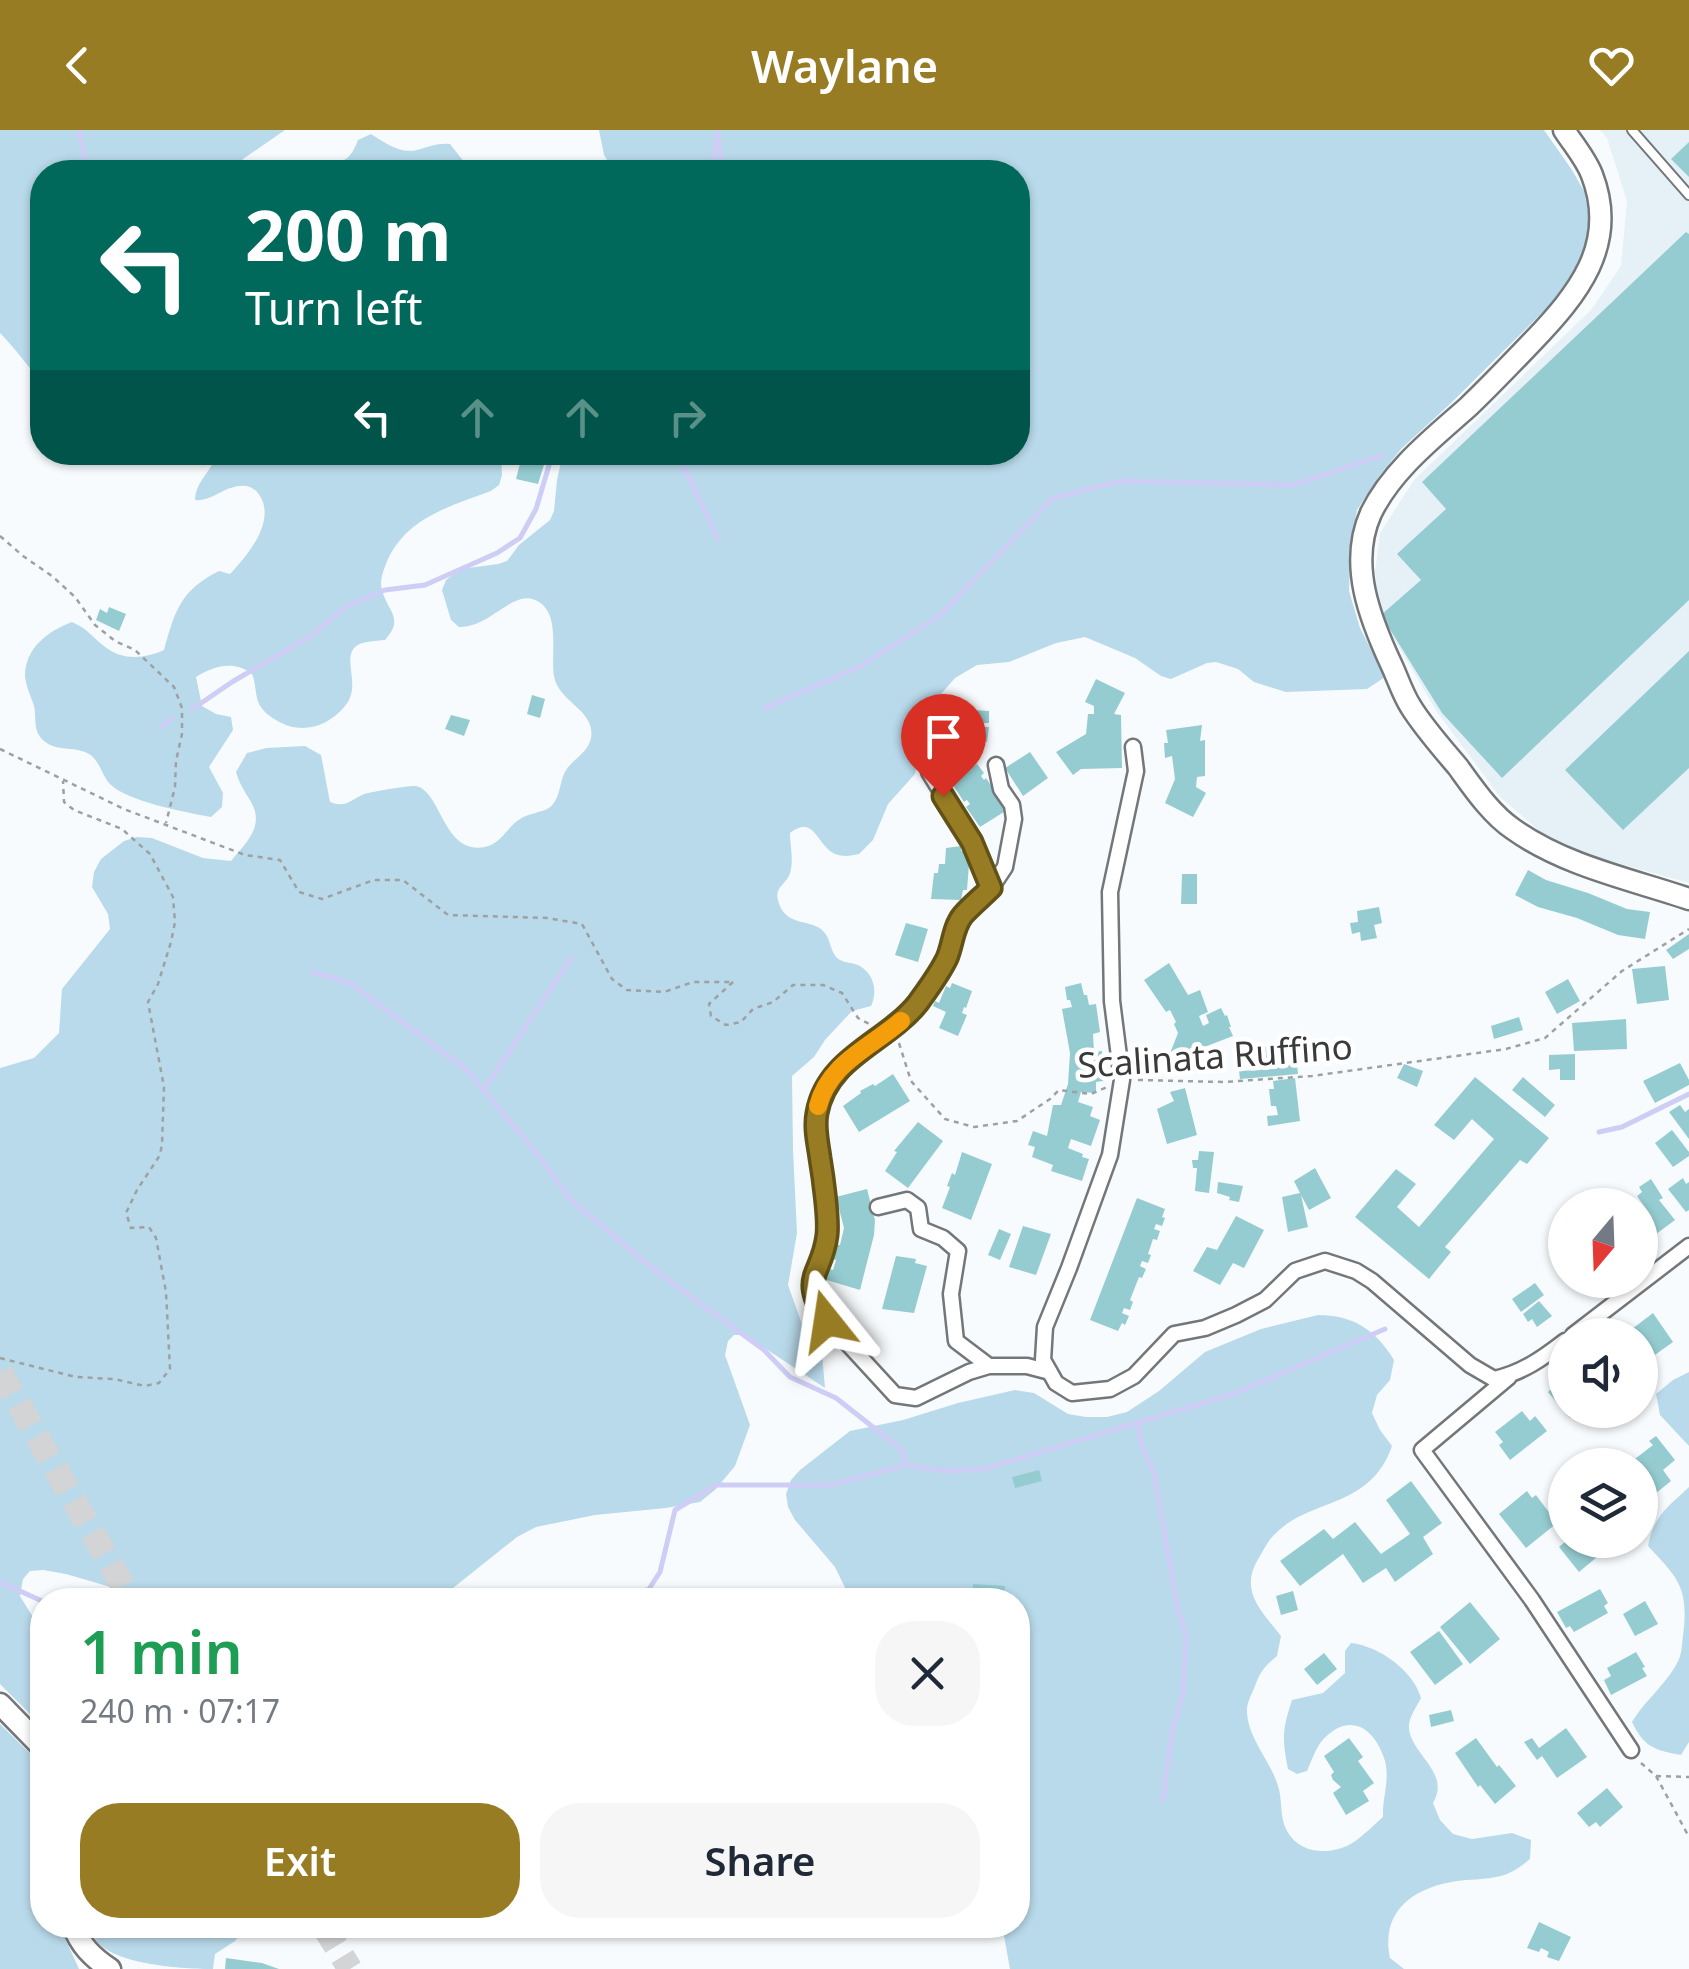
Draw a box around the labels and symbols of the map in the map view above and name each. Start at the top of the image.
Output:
pin [901,694,986,797]
street label: Scalinata Ruffino [1076,1022,1354,1088]
north arrow [1548,1188,1658,1298]
position arrow [775,1269,879,1373]

